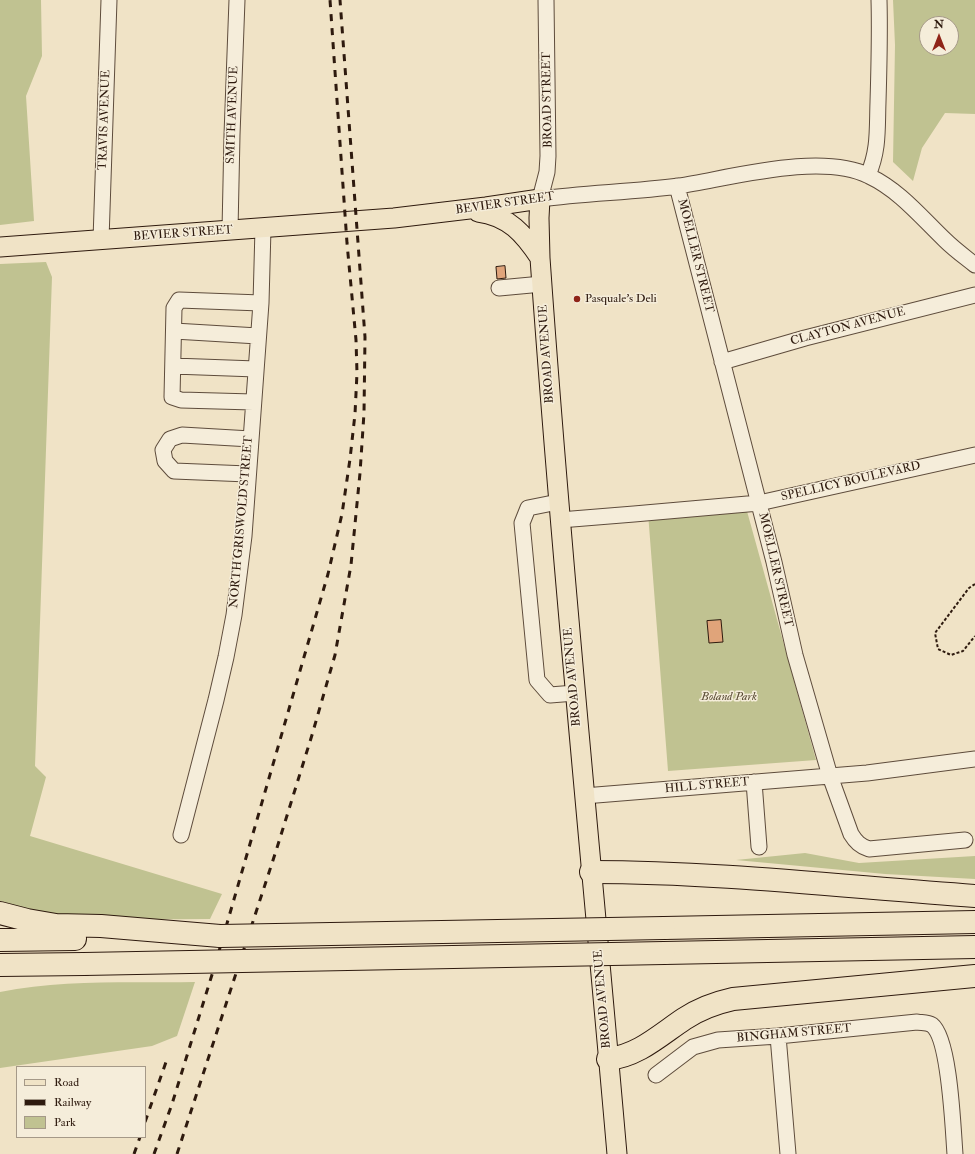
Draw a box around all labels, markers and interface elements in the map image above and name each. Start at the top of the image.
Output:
north arrow [919,16,959,56]
text: N [934,18,944,31]
street label: BROAD STREET [540,52,556,148]
street label: SMITH AVENUE [224,66,242,164]
street label: TRAVIS AVENUE [96,70,114,170]
street label: BEVIER STREET [455,190,555,218]
street label: MOELLER STREET [674,197,716,315]
street label: BEVIER STREET [133,223,233,245]
place label: Pasquale's Deli [585,292,657,306]
marker: Pasquale's Deli [572,294,582,304]
street label: BROAD AVENUE [536,304,558,404]
street label: CLAYTON AVENUE [789,305,907,349]
street label: NORTH GRISWOLD STREET [227,435,257,609]
street label: SPELLICY BOULEVARD [780,459,922,505]
street label: MOELLER STREET [755,511,795,629]
street label: BROAD AVENUE [562,627,584,727]
park label: Boland Park [701,690,757,704]
street label: HILL STREET [664,775,750,797]
street label: BROAD AVENUE [592,949,614,1049]
street label: BINGHAM STREET [736,1022,852,1046]
legend [16,1066,146,1138]
text: Road [54,1075,79,1090]
text: Railway [54,1095,91,1110]
text: Park [54,1115,76,1130]

